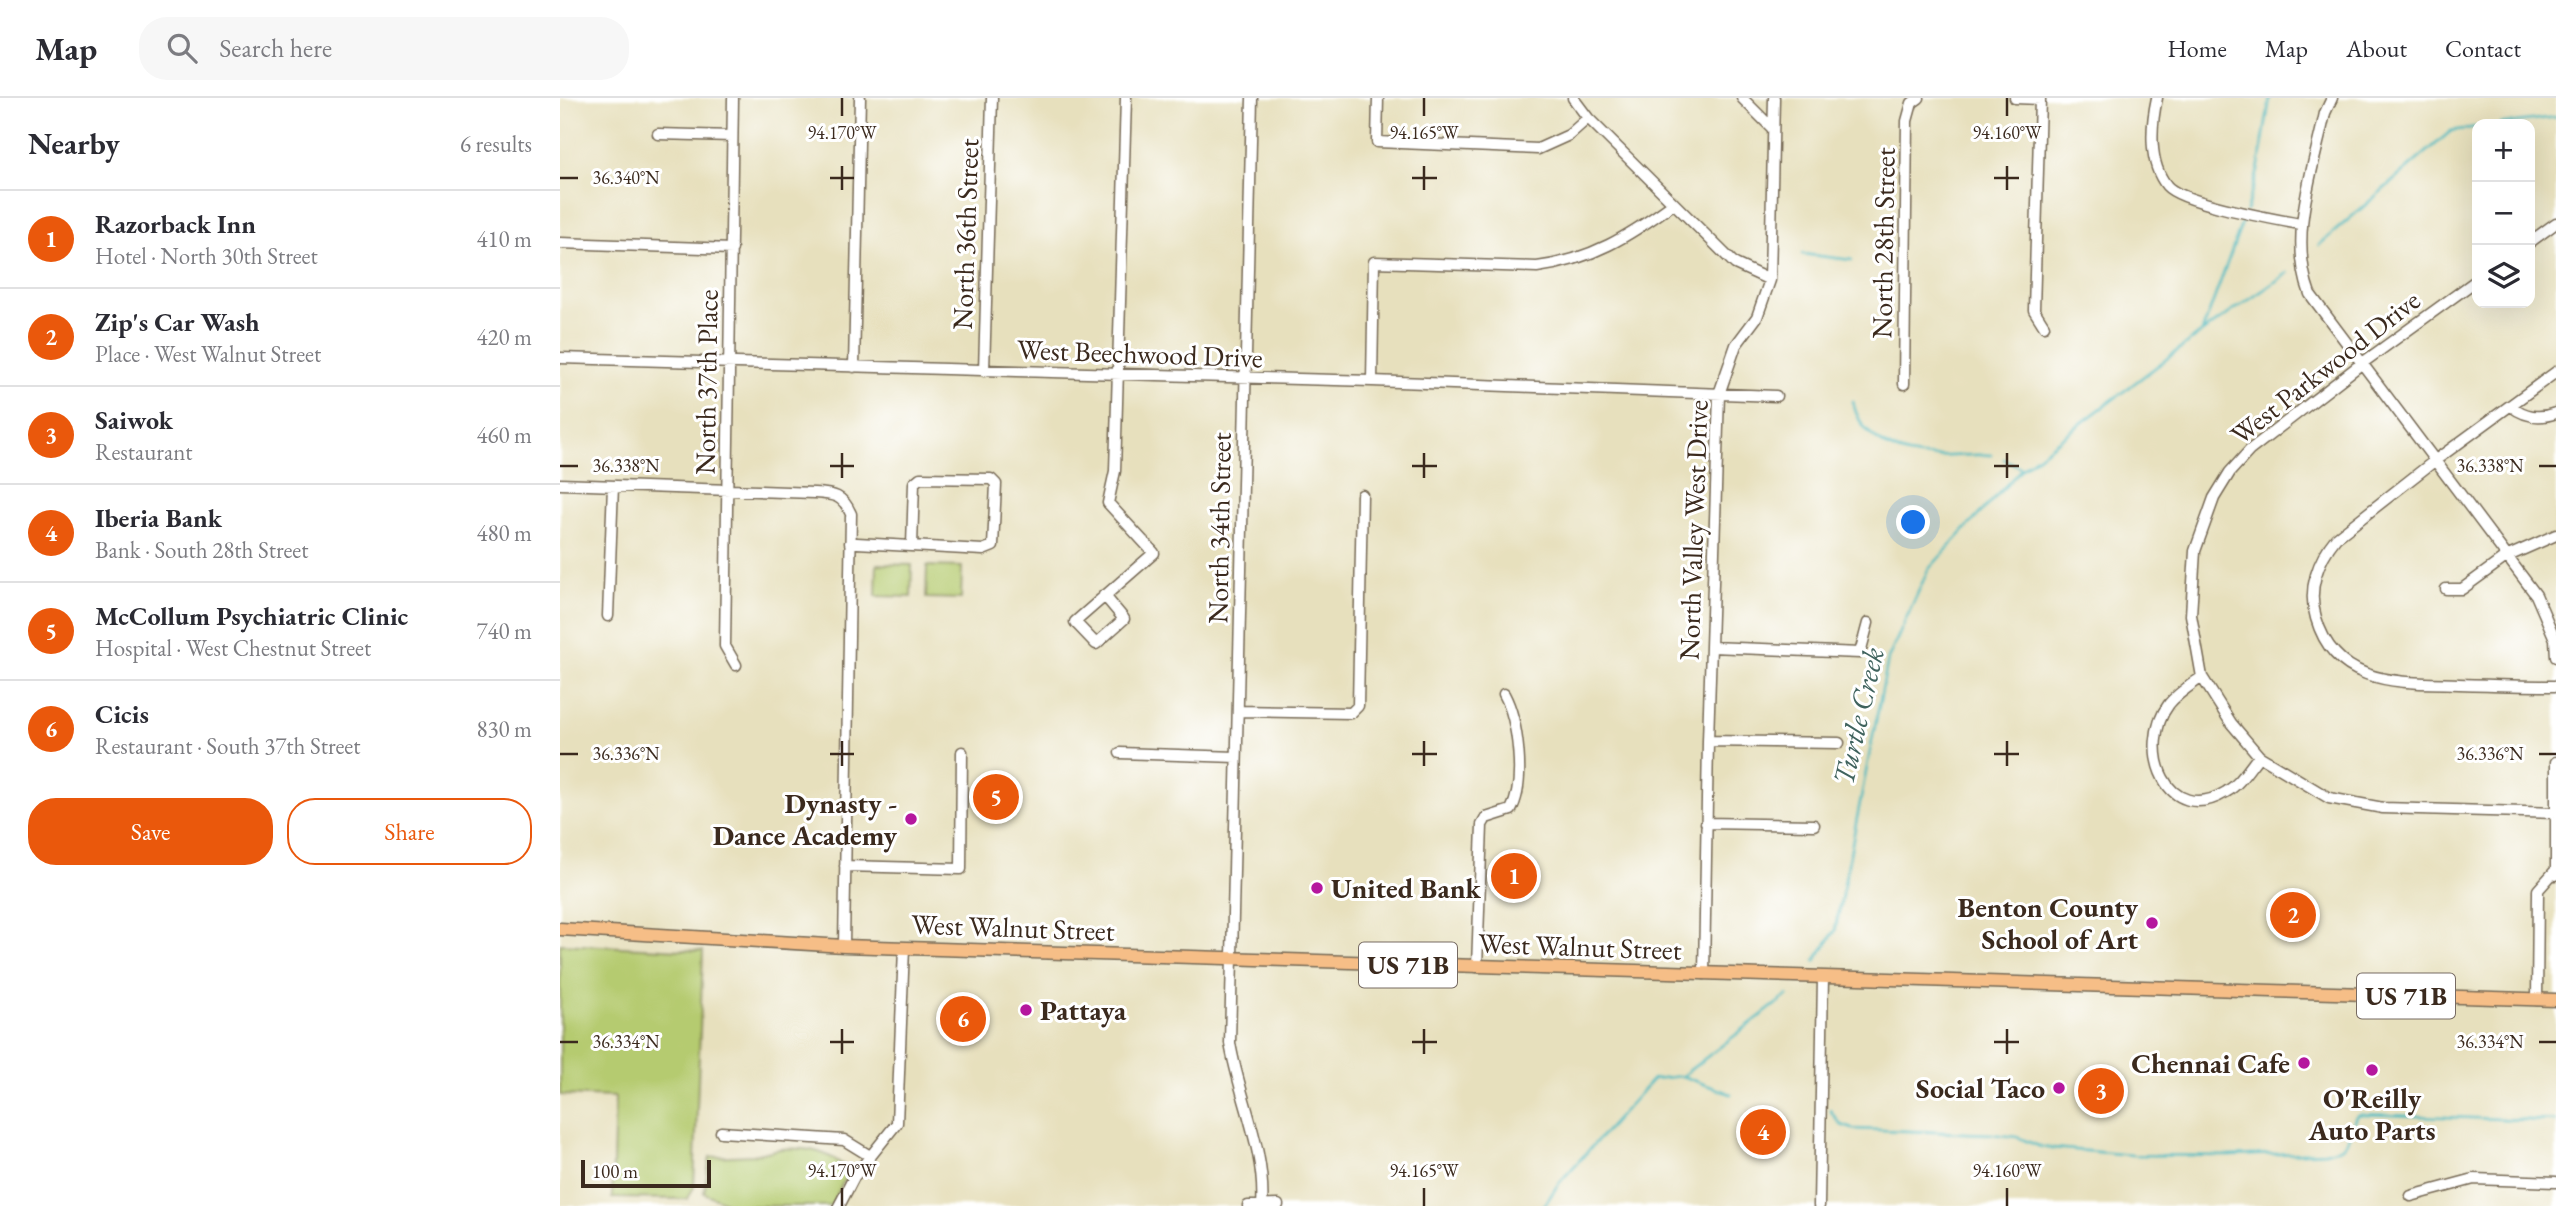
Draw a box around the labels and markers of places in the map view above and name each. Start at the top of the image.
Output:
pin: 5 [973,771,1019,823]
place label: Dynasty - Dance Academy [713,785,898,853]
marker: Dynasty - Dance Academy [903,811,919,827]
pin: 1 [1491,850,1537,902]
place label: United Bank [1331,870,1482,906]
marker: United Bank [1309,880,1325,896]
place label: Benton County School of Art [1958,889,2139,957]
pin: 2 [2270,889,2316,941]
marker: Benton County School of Art [2144,915,2160,931]
place label: Pattaya [1040,992,1127,1028]
pin: 6 [940,993,986,1045]
marker: Pattaya [1018,1002,1034,1018]
place label: Chennai Cafe [2131,1045,2290,1081]
marker: Chennai Cafe [2296,1055,2312,1071]
marker: O'Reilly Auto Parts [2364,1062,2380,1078]
pin: 3 [2078,1065,2124,1117]
place label: Social Taco [1916,1070,2045,1106]
marker: Social Taco [2051,1080,2067,1096]
place label: O'Reilly Auto Parts [2307,1080,2436,1148]
pin: 4 [1740,1106,1786,1158]

